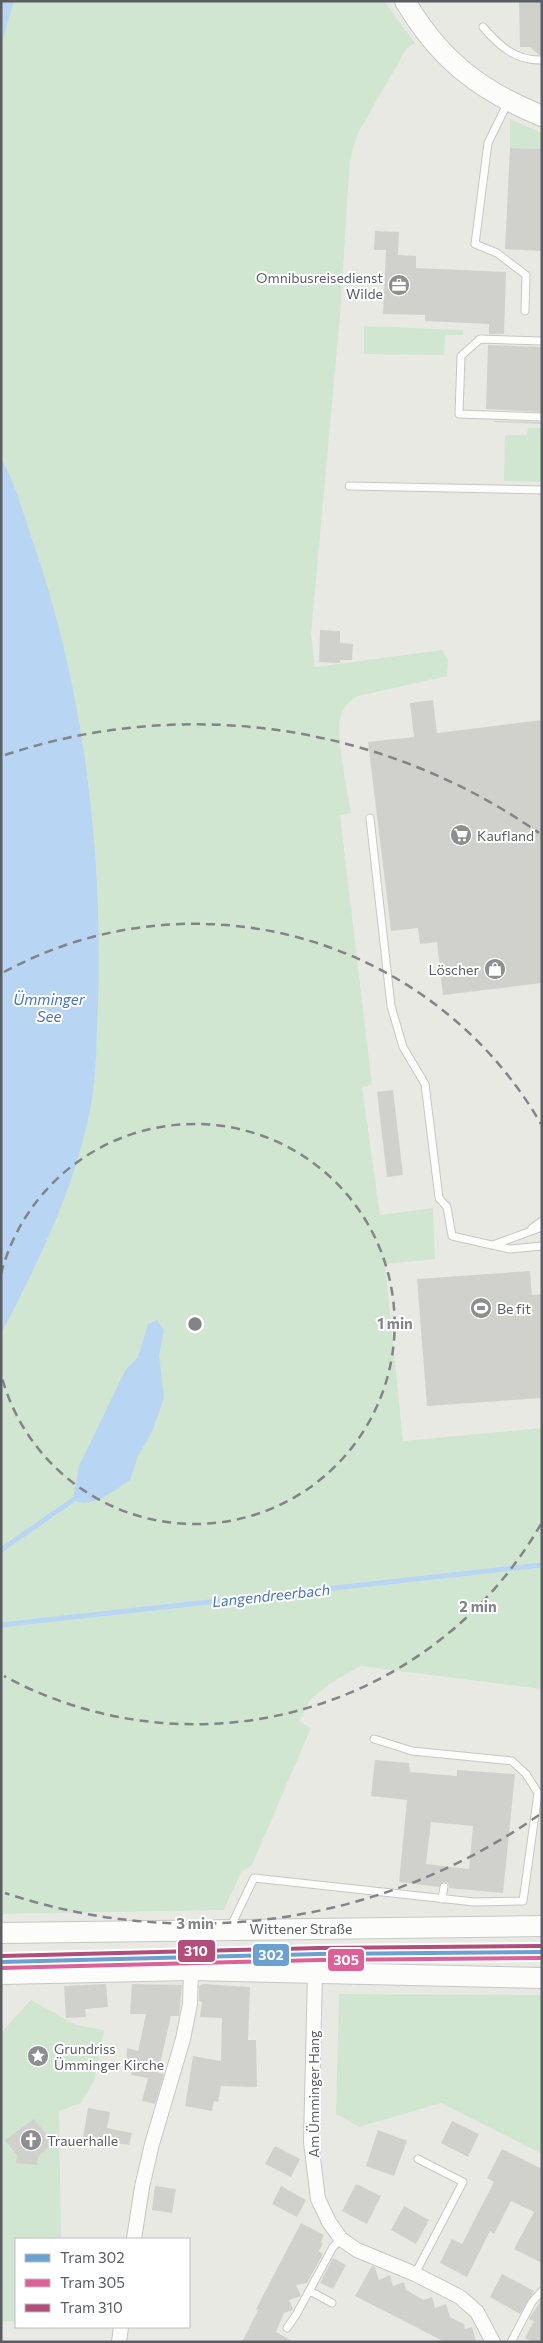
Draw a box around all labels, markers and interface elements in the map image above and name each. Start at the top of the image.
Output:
place label: Omnibusreisedienst Wilde [256,269,383,302]
office icon: Omnibusreisedienst Wilde [387,273,411,297]
supermarket icon: Kaufland [449,823,473,847]
place label: Kaufland [477,827,534,844]
shop icon: Löscher [483,957,507,981]
place label: Löscher [428,961,479,978]
water label: Ümminger See [13,990,86,1025]
sports icon: Be fit [469,1296,493,1320]
place label: Be fit [497,1300,531,1317]
text: 1 min [377,1314,413,1332]
centre of rings [186,1315,204,1333]
water label: Langendreerbach [211,1580,331,1610]
text: 2 min [459,1597,497,1615]
text: 3 min [176,1914,214,1932]
street label: Wittener Straße [250,1920,352,1937]
line badge: 310 [177,1939,216,1963]
text: 310 [184,1942,208,1959]
line badge: 302 [252,1943,290,1967]
text: 302 [258,1946,284,1963]
line badge: 305 [327,1948,365,1972]
text: 305 [333,1951,359,1968]
street label: Am Ümminger Hang [305,2030,322,2158]
place label: Grundriss Ümminger Kirche [54,2040,164,2073]
place icon: Grundriss Ümminger Kirche [26,2044,50,2068]
church icon: Trauerhalle [19,2128,43,2152]
place label: Trauerhalle [47,2132,118,2149]
legend [15,2238,190,2328]
text: Tram 302 [60,2248,125,2266]
text: Tram 305 [60,2273,125,2291]
text: Tram 310 [60,2298,123,2316]

